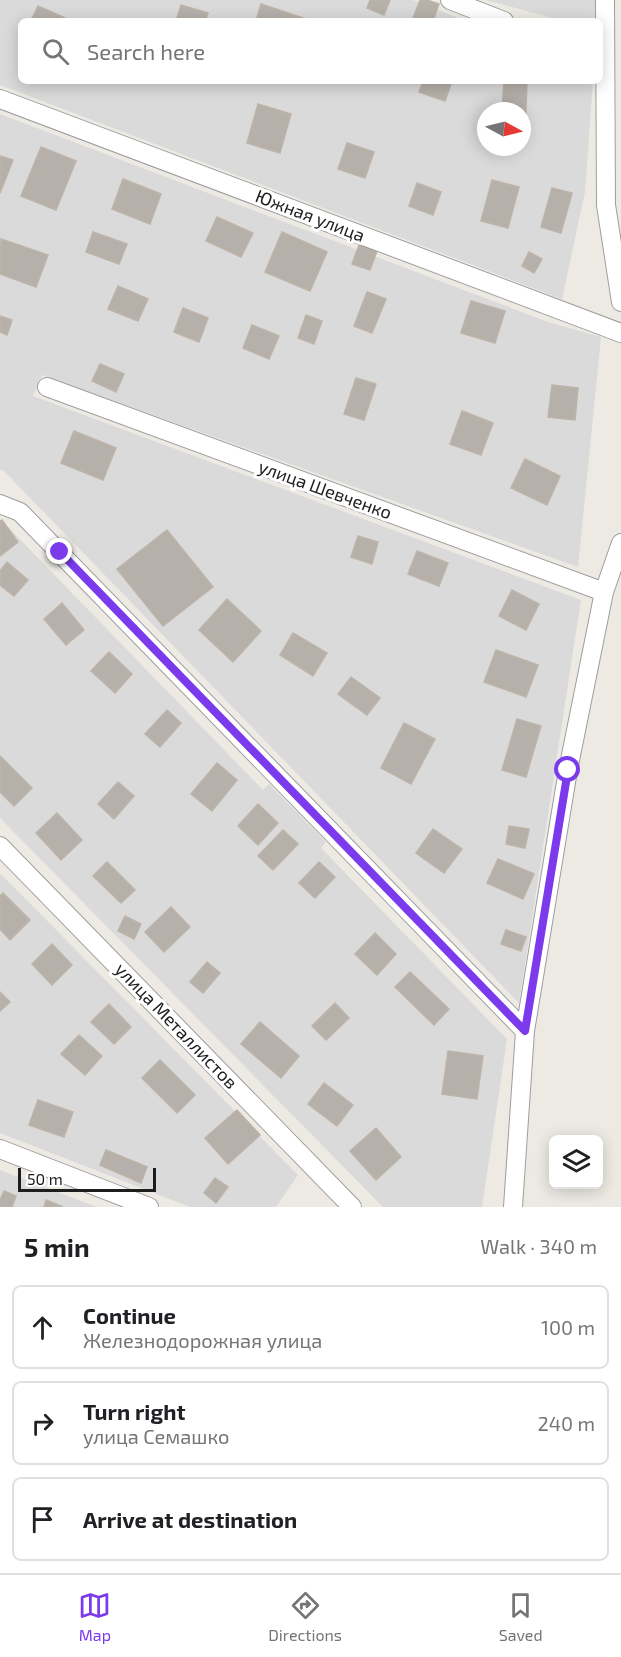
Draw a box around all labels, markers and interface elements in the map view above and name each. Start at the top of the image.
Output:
search box [18,18,603,84]
icon: search [39,35,72,68]
text: Search here [87,38,205,64]
north arrow [477,102,531,156]
street label: Южная улица [253,184,368,246]
street label: улица Шевченко [256,455,395,523]
route end [46,538,72,564]
route start [554,756,580,782]
street label: улица Металлистов [111,958,243,1093]
map controls [549,1135,603,1189]
button: layers [549,1135,603,1189]
scale bar [18,1165,156,1192]
text: 50 m [27,1169,63,1188]
text: 5 min [24,1231,90,1262]
text: Walk · 340 m [480,1234,597,1258]
text: Continue [83,1302,176,1328]
icon: ahead [26,1311,59,1344]
text: 100 m [541,1315,595,1339]
text: Железнодорожная улица [83,1328,322,1352]
text: Turn right [83,1398,185,1424]
icon: right [26,1407,59,1440]
text: 240 m [537,1411,595,1435]
text: улица Семашко [83,1424,230,1448]
icon: arrive [26,1503,59,1536]
text: Arrive at destination [83,1506,297,1532]
tab: Map [78,1589,111,1644]
tab: Directions [268,1589,342,1644]
tab: Saved [499,1589,543,1644]

